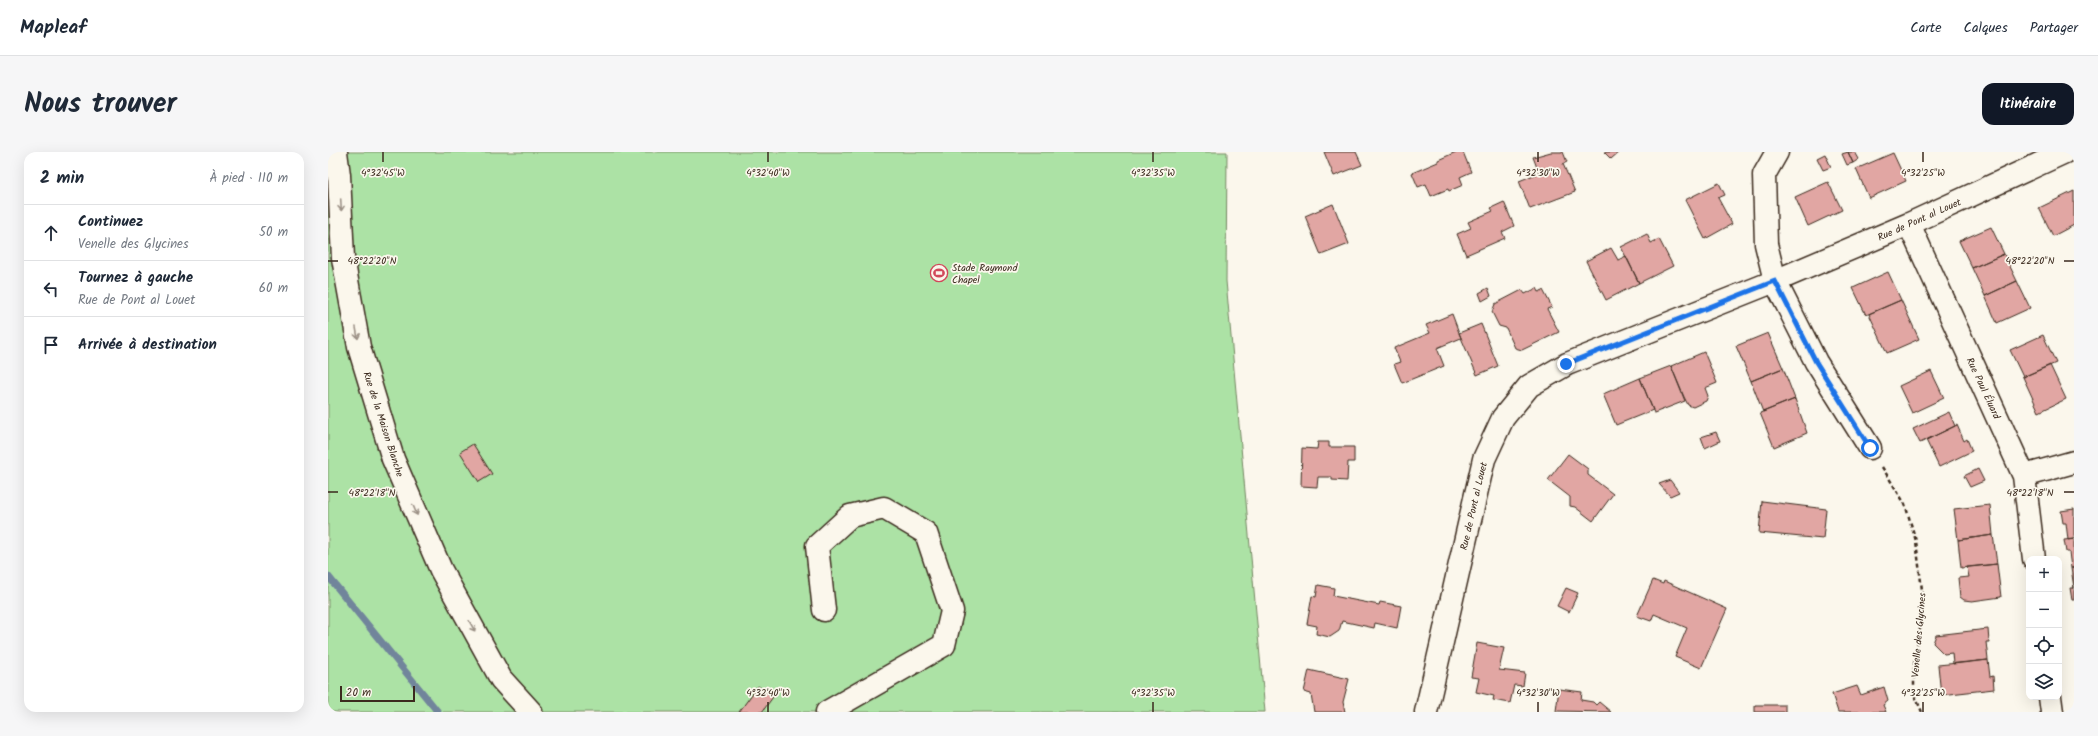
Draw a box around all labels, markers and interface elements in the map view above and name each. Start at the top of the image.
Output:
text: Mapleaf [20,13,87,43]
text: Carte [1910,17,1942,39]
text: Calques [1964,17,2008,39]
text: Partager [2030,17,2078,39]
text: Nous trouver [24,82,177,127]
button: Itinéraire [1982,83,2074,125]
text: 2 min [40,165,84,192]
text: 4°32'45"W [361,165,405,181]
text: 4°32'40"W [746,165,790,181]
text: 4°32'35"W [1131,165,1175,181]
text: 4°32'30"W [1516,165,1560,181]
text: 4°32'25"W [1901,165,1945,181]
text: À pied · 110 m [210,168,288,189]
street label: Rue de Pont al Louet [1875,194,1964,246]
one-way arrow [337,198,344,211]
text: Continuez [78,210,143,234]
icon: ahead [40,222,62,244]
text: 50 m [259,222,288,243]
text: Venelle des Glycines [78,234,189,255]
text: 48°22'20"N [348,253,397,269]
text: 48°22'20"N [2006,253,2055,269]
place label: Stade Raymond Chapel [952,260,1018,288]
sports icon: Stade Raymond Chapel [929,263,949,283]
text: Tournez à gauche [78,266,193,290]
icon: left [40,278,62,300]
text: 60 m [259,278,288,299]
text: Rue de Pont al Louet [78,290,195,311]
one-way arrow [353,327,361,340]
text: Arrivée à destination [78,333,217,357]
icon: arrive [40,334,62,356]
route end [1557,355,1575,373]
street label: Rue Paul Éluard [1962,355,2005,423]
street label: Rue de la Maison Blanche [358,369,408,480]
route start [1861,439,1879,457]
street label: Rue de Pont al Louet [1456,460,1492,552]
text: 48°22'18"N [348,485,396,501]
text: 48°22'18"N [2006,485,2054,501]
one-way arrow [412,503,419,515]
map controls [2026,556,2062,700]
button: + [2026,556,2062,592]
street label: Venelle des Glycines [1907,591,1931,678]
button: − [2026,592,2062,628]
one-way arrow [468,620,476,632]
button: locate [2026,628,2062,664]
button: layers [2026,664,2062,700]
scale bar [340,684,415,703]
text: 20 m [346,684,371,702]
text: 4°32'40"W [746,685,790,701]
text: 4°32'35"W [1131,685,1175,701]
text: 4°32'30"W [1516,685,1560,701]
text: 4°32'25"W [1901,685,1945,701]

